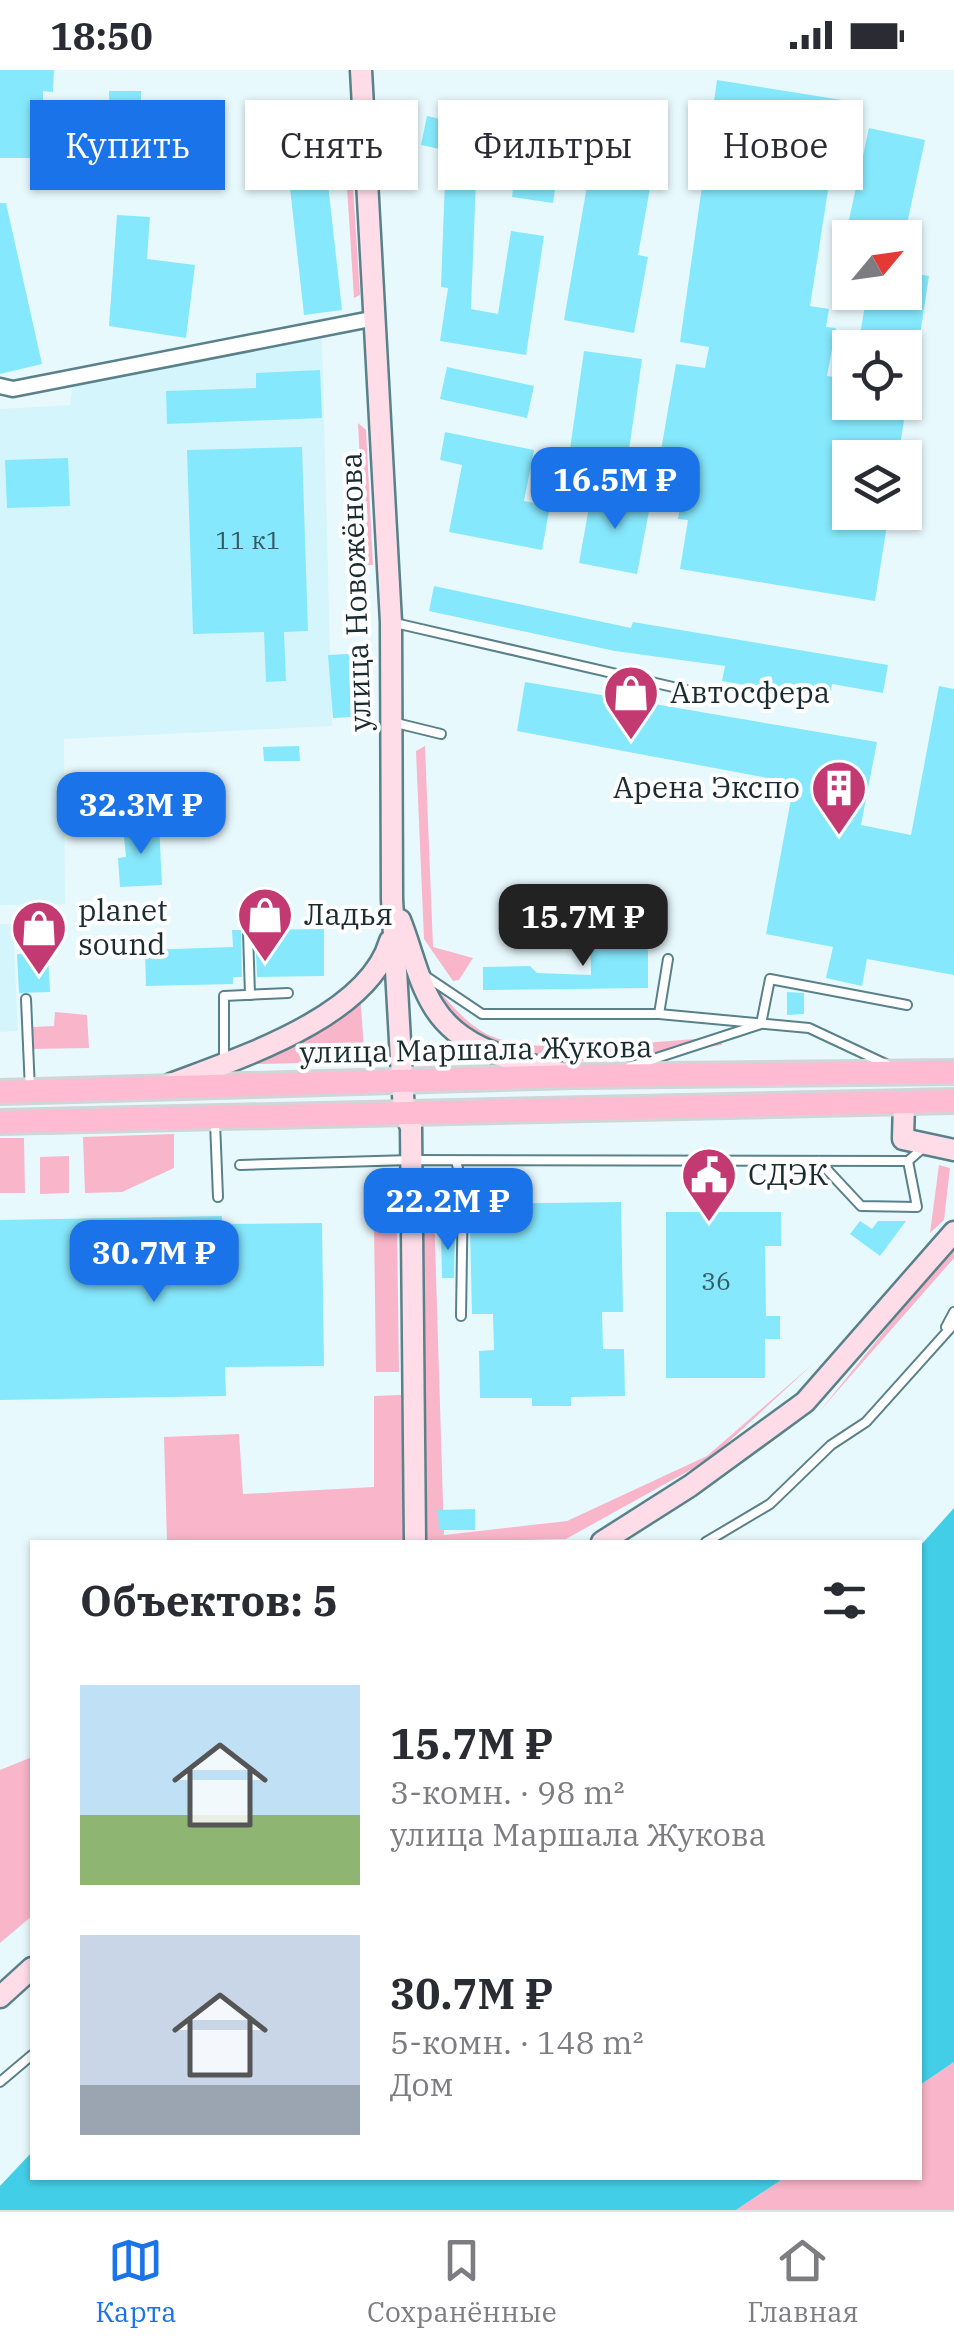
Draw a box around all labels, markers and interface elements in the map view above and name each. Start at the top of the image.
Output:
text: 18:50 [50,11,153,60]
chip: Купить [30,100,225,190]
chip: Снять [245,100,418,190]
chip: Фильтры [438,100,668,190]
chip: Новое [688,100,863,190]
north arrow [832,220,922,310]
map controls [832,220,922,530]
button: locate [832,330,922,420]
button: layers [832,440,922,530]
pin: 16.5M ₽ [523,447,707,532]
street label: улица Новожёнова [330,452,379,732]
text: 16.5M ₽ [553,458,677,500]
house number: 11 к1 [215,523,281,556]
shop icon: Автосфера [601,663,661,742]
place label: Автосфера [670,672,830,711]
building icon: Арена Экспо [809,758,869,837]
place label: Арена Экспо [613,767,800,806]
pin: 32.3M ₽ [49,772,233,857]
text: 32.3M ₽ [79,783,203,825]
pin: 15.7M ₽ [491,884,675,969]
shop icon: Ладья [235,885,295,964]
place label: planet sound [78,890,168,963]
place label: Ладья [304,894,393,933]
text: 15.7M ₽ [521,895,645,937]
shop icon: planet sound [9,898,69,977]
street label: улица Маршала Жукова [299,1026,653,1071]
public building icon: СДЭК [679,1145,739,1224]
place label: СДЭК [748,1154,828,1193]
pin: 22.2M ₽ [356,1168,540,1253]
text: 22.2M ₽ [386,1179,510,1221]
pin: 30.7M ₽ [62,1220,246,1305]
text: 30.7M ₽ [92,1231,216,1273]
house number: 36 [701,1264,731,1297]
text: Объектов: 5 [80,1573,338,1628]
icon: filters [817,1573,872,1628]
text: 15.7M ₽ [390,1716,553,1771]
icon: home [160,1725,280,1845]
text: 3-комн. · 98 m² [390,1771,624,1813]
text: улица Маршала Жукова [390,1813,766,1855]
text: 30.7M ₽ [390,1966,553,2021]
icon: home [160,1975,280,2095]
text: 5-комн. · 148 m² [390,2021,644,2063]
text: Дом [390,2063,454,2105]
tab: Карта [95,2233,177,2330]
tab: Сохранённые [367,2233,557,2330]
tab: Главная [747,2233,859,2330]

